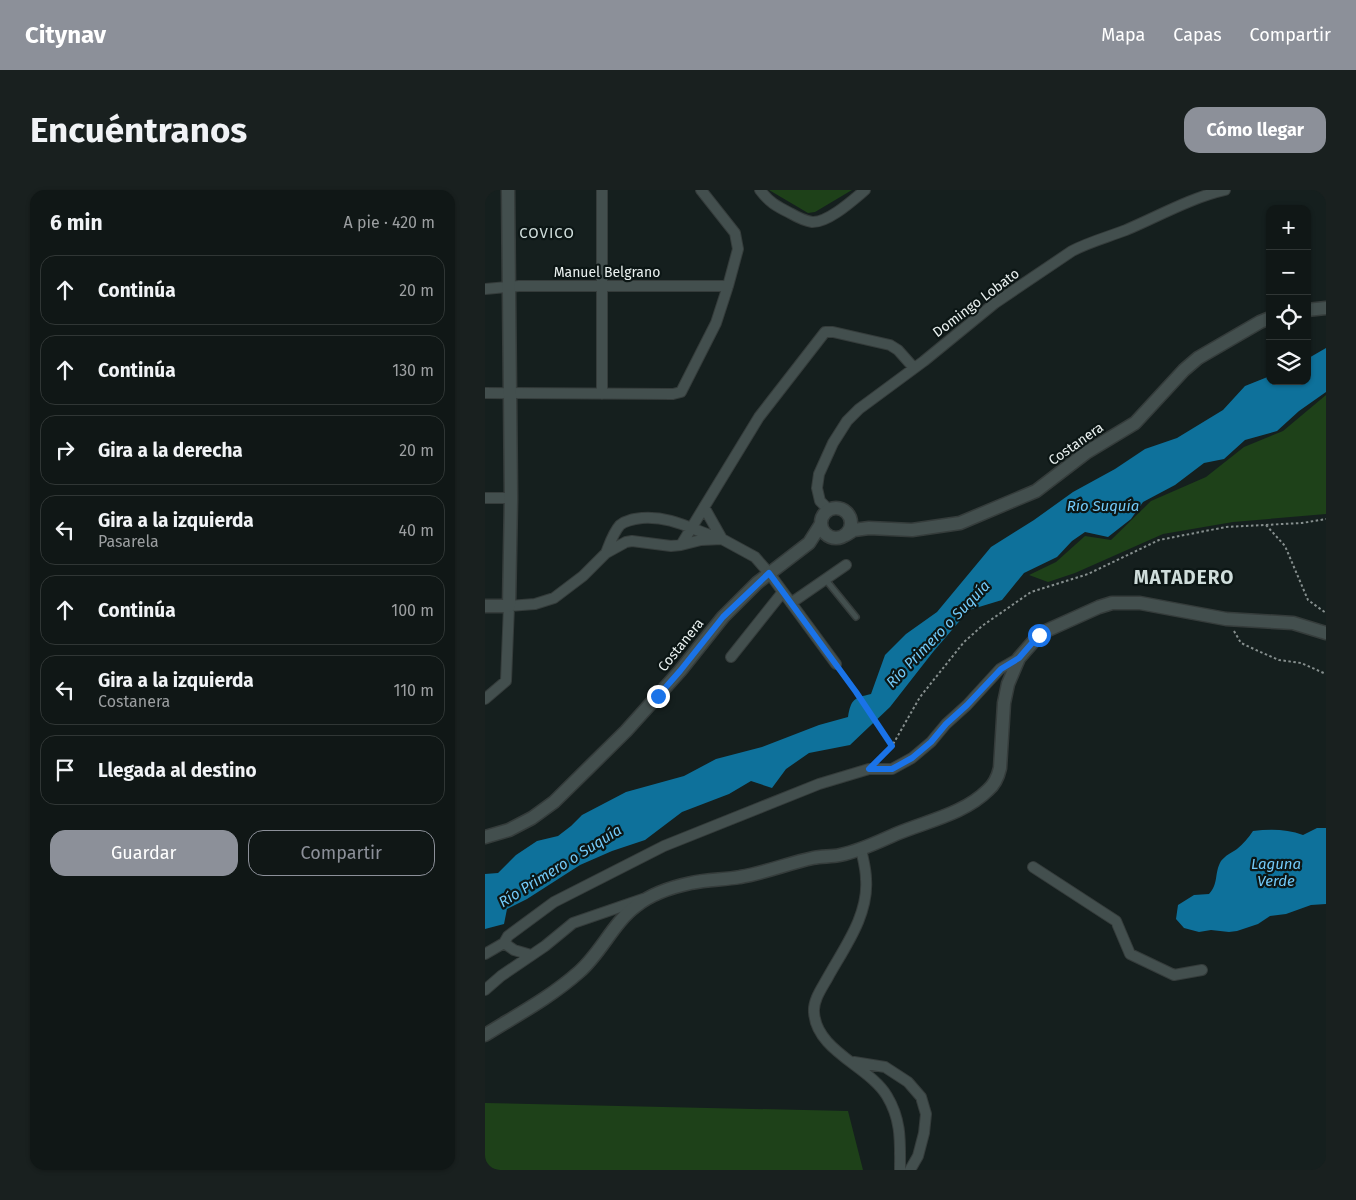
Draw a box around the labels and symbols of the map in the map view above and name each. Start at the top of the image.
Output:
district label: COVICO [519,224,575,242]
street label: Manuel Belgrano [554,264,660,281]
street label: Domingo Lobato [929,265,1023,341]
street label: Costanera [1045,419,1107,469]
water label: Río Suquía [1067,497,1139,515]
district label: MATADERO [1134,566,1234,589]
water label: Río Primero o Suquía [882,577,994,691]
street label: Costanera [655,615,707,675]
route start [1028,624,1051,647]
route end [647,685,670,708]
water label: Río Primero o Suquía [495,821,625,911]
water label: Laguna Verde [1251,855,1301,890]

